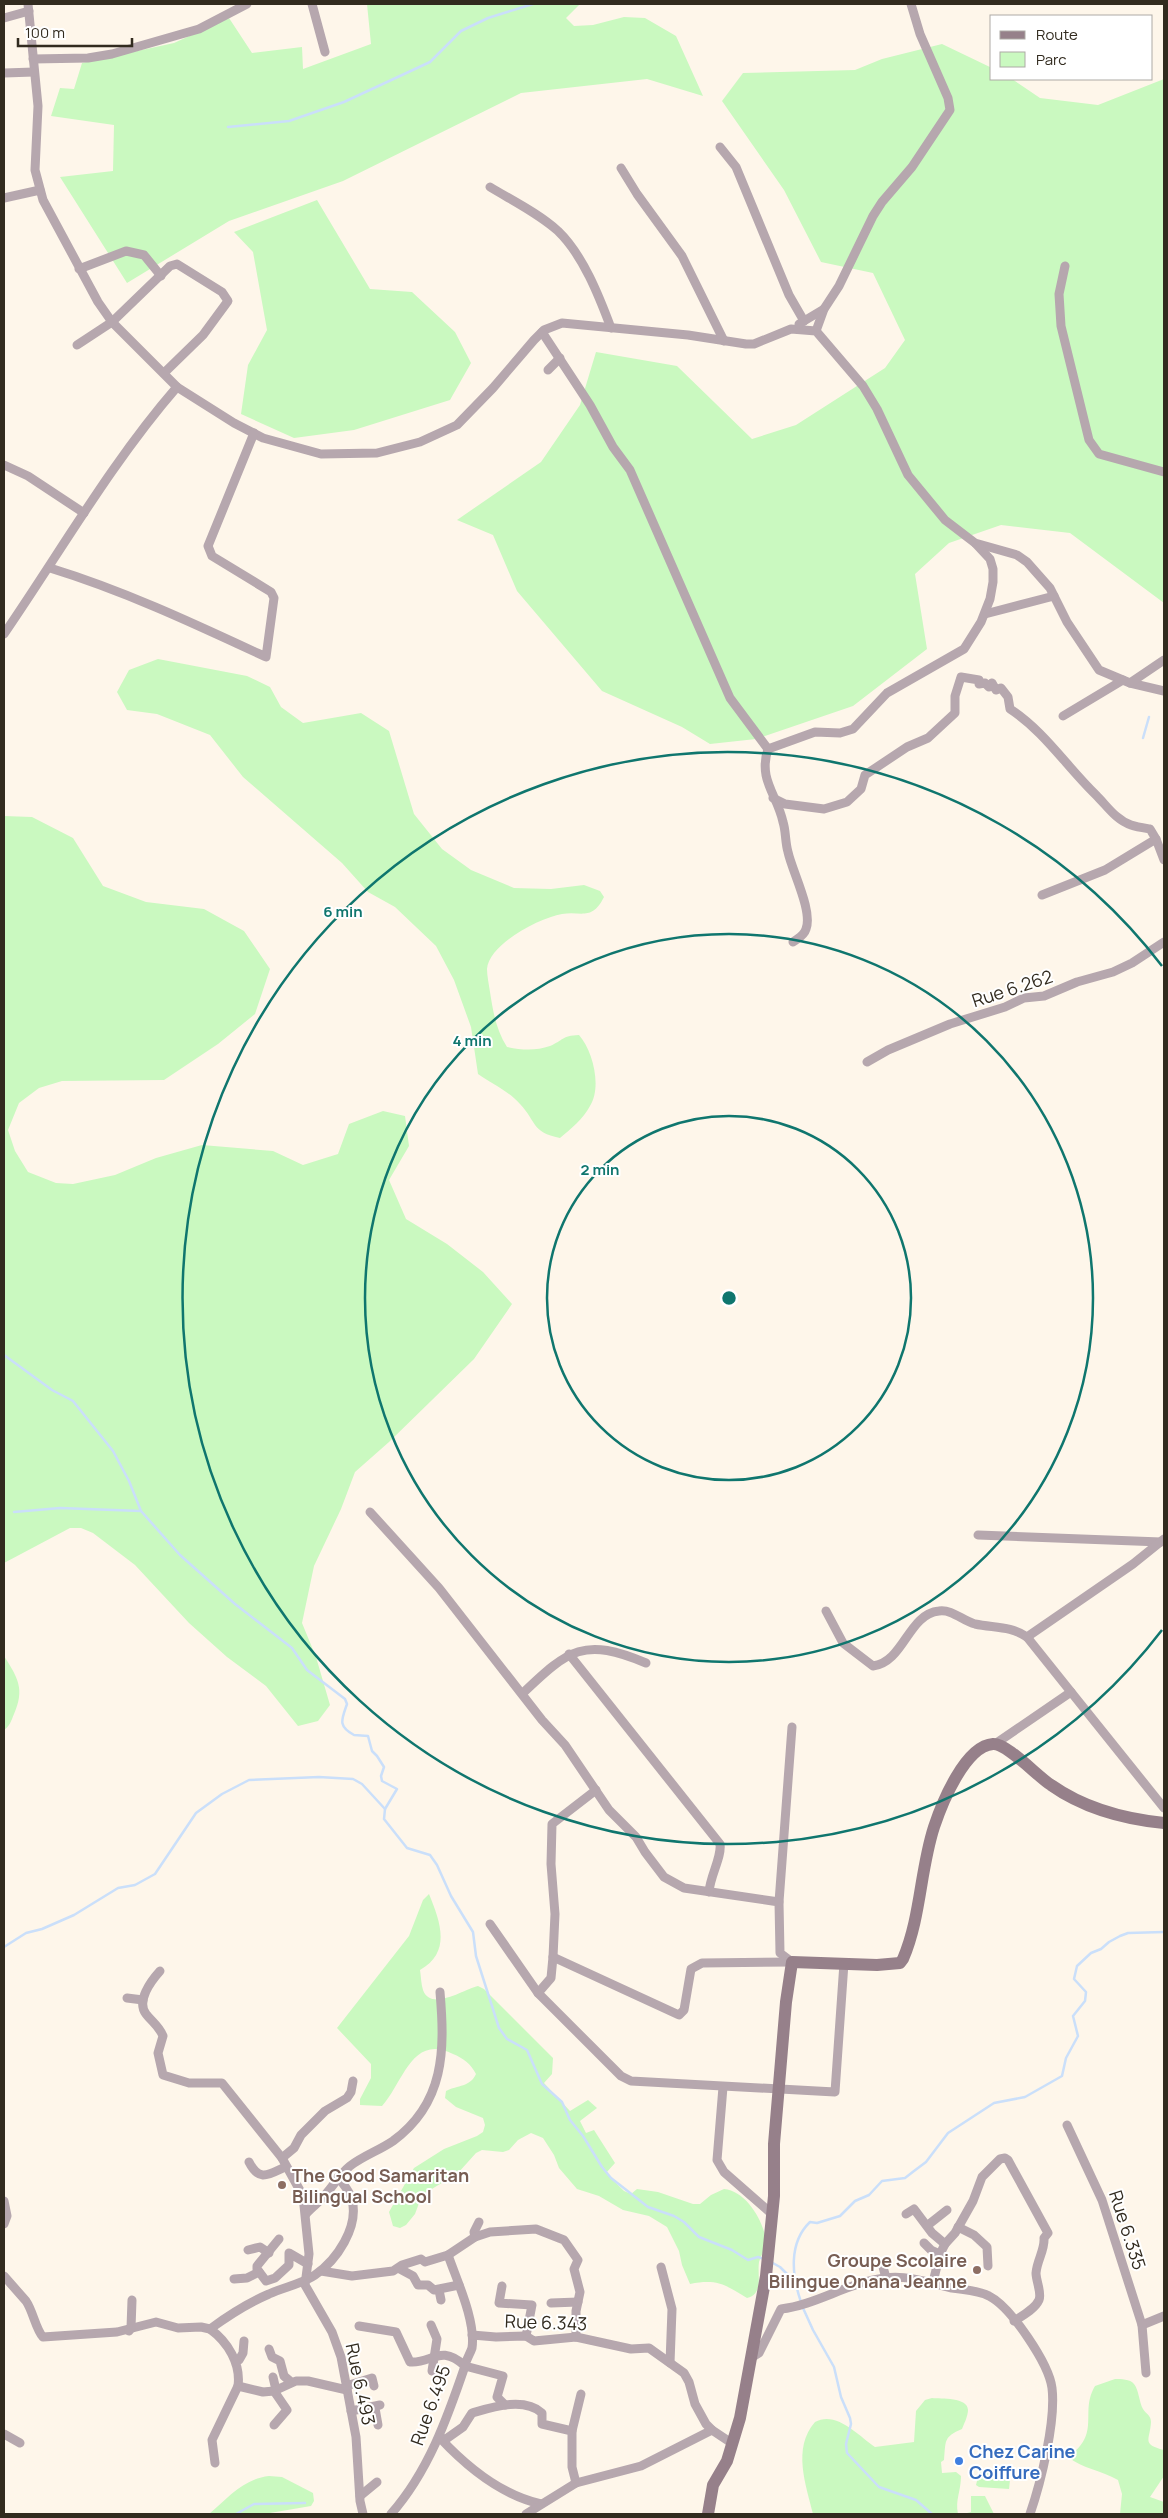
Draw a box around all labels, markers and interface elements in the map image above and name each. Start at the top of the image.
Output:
scale bar [18,15,131,47]
legend [990,15,1153,80]
text: 100 m [25,22,65,43]
text: Route [1036,24,1078,45]
text: Parc [1036,49,1067,70]
text: 6 min [323,901,363,922]
street label: Rue 6.262 [969,964,1055,1012]
text: 4 min [452,1030,492,1051]
text: 2 min [580,1159,620,1180]
centre of rings [720,1289,738,1307]
place label: The Good Samaritan Bilingual School [292,2163,469,2208]
marker: The Good Samaritan Bilingual School [276,2179,288,2191]
street label: Rue 6.335 [1104,2187,1152,2273]
place label: Groupe Scolaire Bilingue Onana Jeanne [769,2248,967,2293]
marker: Groupe Scolaire Bilingue Onana Jeanne [971,2264,983,2276]
street label: Rue 6.343 [504,2309,588,2335]
street label: Rue 6.493 [341,2341,381,2427]
street label: Rue 6.495 [404,2361,456,2449]
place label: Chez Carine Coiffure [969,2439,1076,2484]
marker: Chez Carine Coiffure [953,2455,965,2467]

